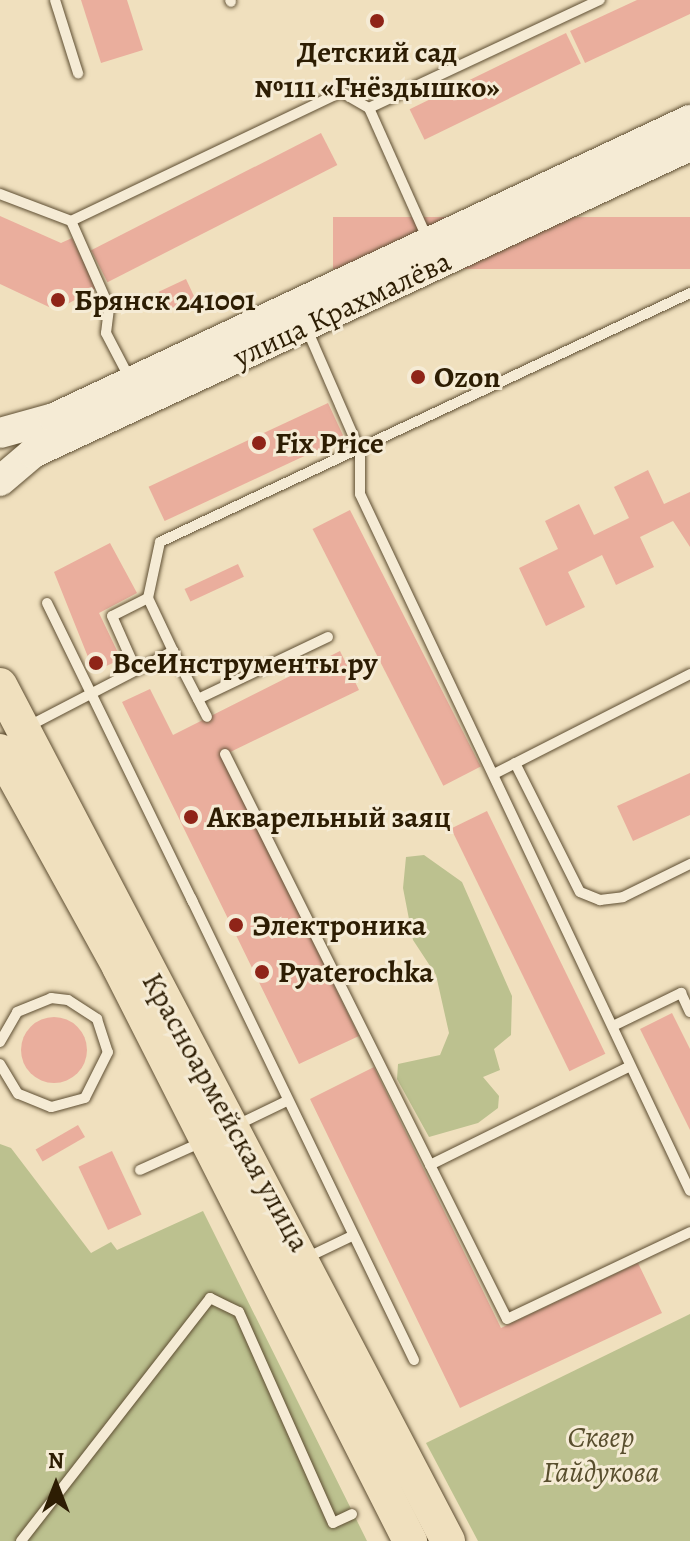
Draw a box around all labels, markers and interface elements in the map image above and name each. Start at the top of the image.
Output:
marker: Детский сад №111 «Гнёздышко» [368,12,386,30]
place label: Детский сад №111 «Гнёздышко» [254,34,500,104]
street label: улица Крахмалёва [227,243,457,375]
place label: Брянск 241001 [74,282,256,318]
marker: Брянск 241001 [49,291,67,309]
place label: Ozon [434,359,500,395]
marker: Ozon [409,368,427,386]
place label: Fix Price [275,425,384,461]
marker: Fix Price [250,434,268,452]
place label: ВсеИнструменты.ру [112,645,378,681]
marker: ВсеИнструменты.ру [87,654,105,672]
place label: Акварельный заяц [207,799,451,835]
marker: Акварельный заяц [182,808,200,826]
place label: Электроника [252,907,426,943]
marker: Электроника [227,916,245,934]
place label: Pyaterochka [278,954,434,990]
marker: Pyaterochka [253,963,271,981]
street label: Красноармейская улица [134,966,318,1258]
park label: Сквер Гайдукова [543,1419,659,1490]
north arrow [16,1445,96,1525]
text: N [48,1446,64,1476]

